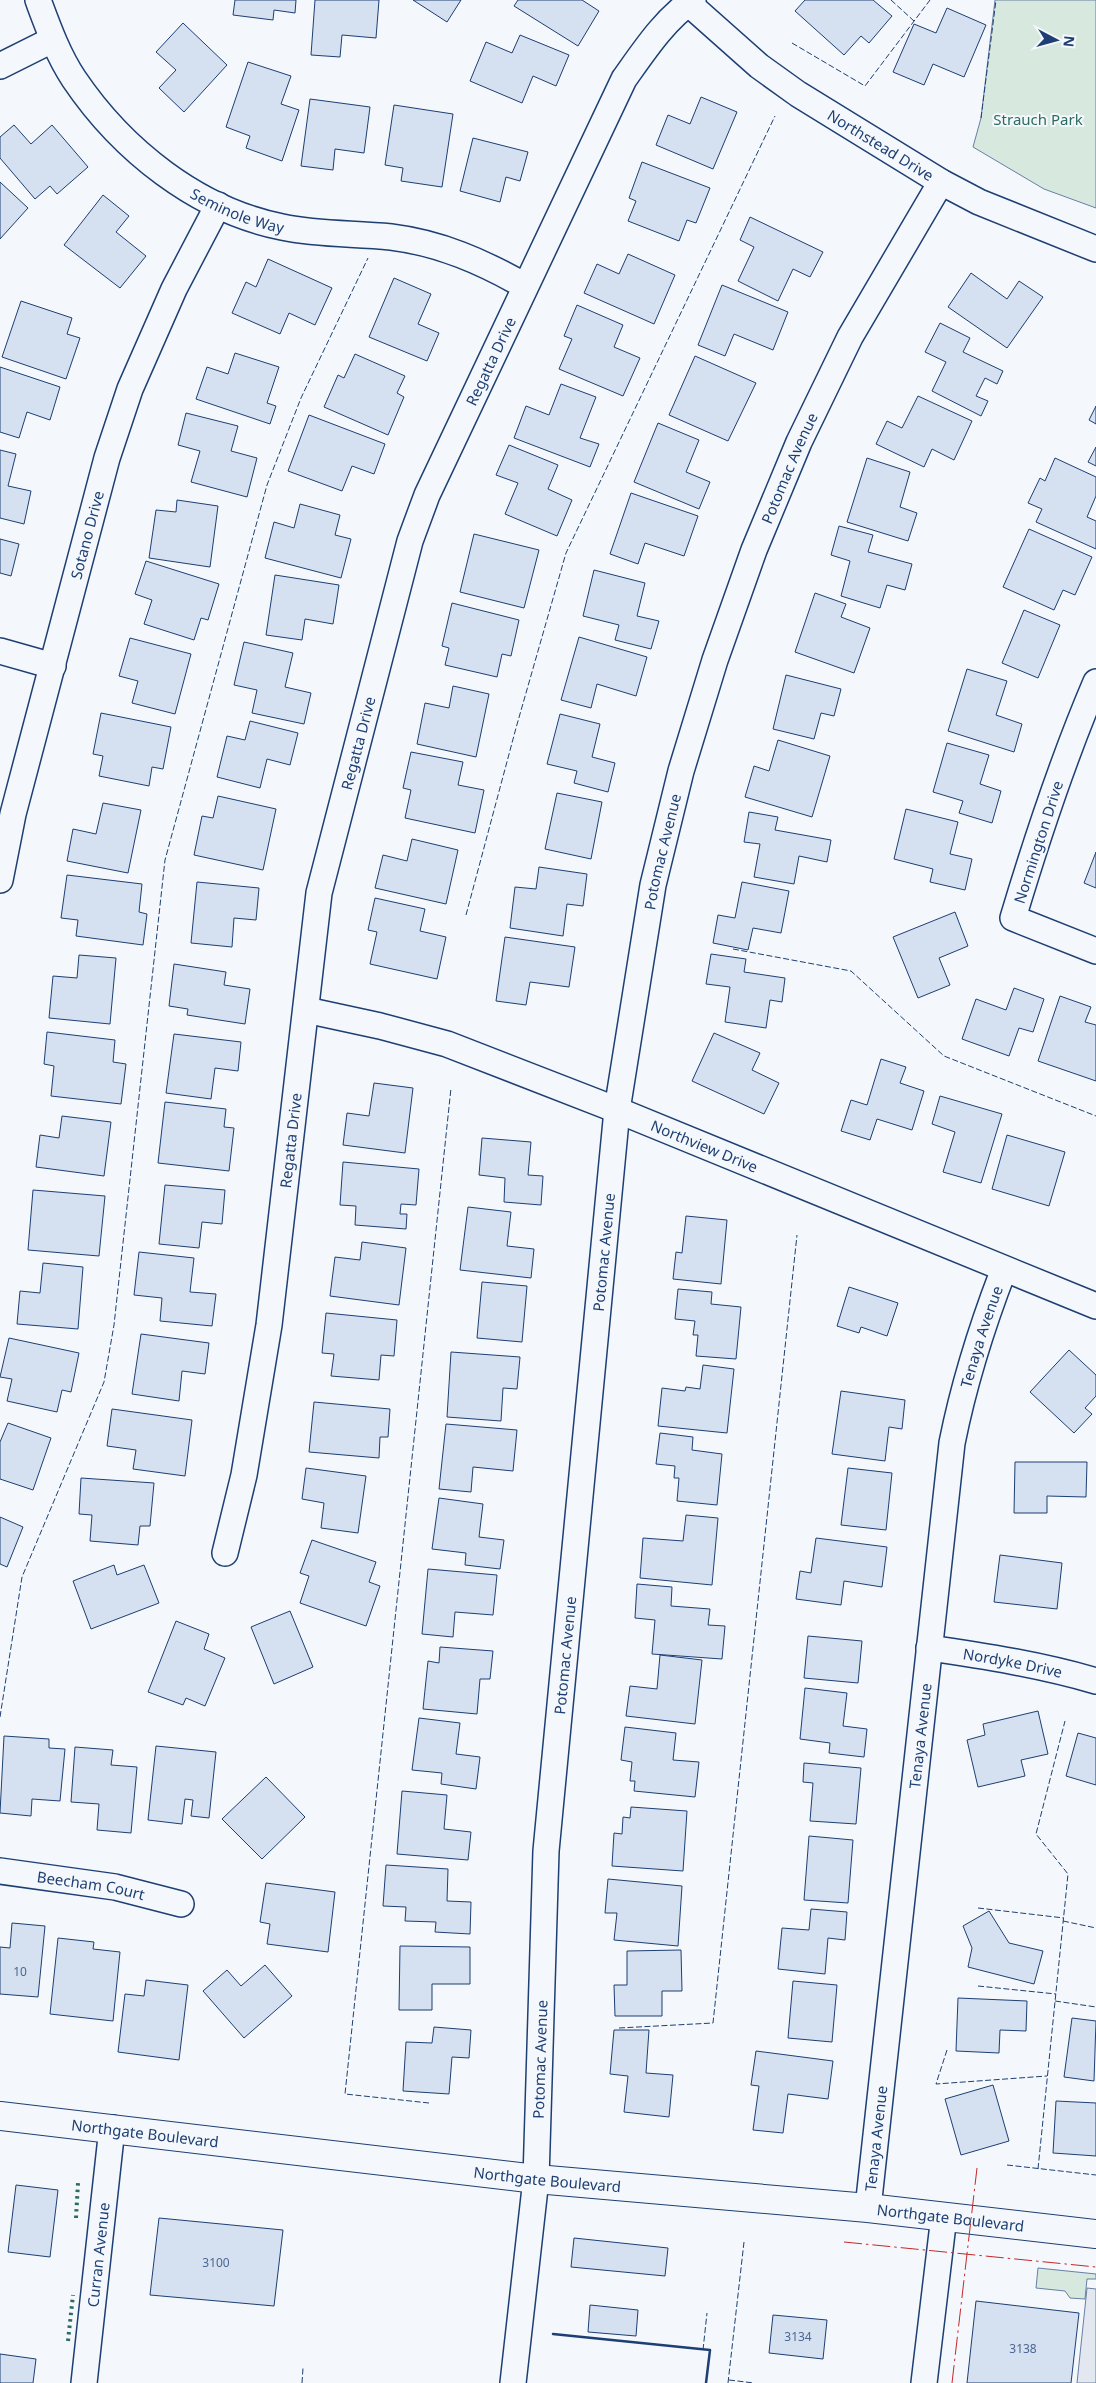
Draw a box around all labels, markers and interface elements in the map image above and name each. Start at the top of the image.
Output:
north arrow [1031,15,1081,65]
text: N [1059,35,1079,48]
street label: Northstead Drive [824,105,938,185]
park label: Strauch Park [993,109,1083,129]
street label: Seminole Way [187,183,286,237]
street label: Regatta Drive [461,314,520,409]
street label: Potomac Avenue [756,409,822,526]
street label: Sotano Drive [65,489,108,581]
street label: Regatta Drive [336,694,379,792]
street label: Normington Drive [1009,778,1067,906]
street label: Potomac Avenue [639,792,685,911]
street label: Regatta Drive [275,1092,306,1189]
street label: Northview Drive [648,1115,761,1177]
street label: Potomac Avenue [588,1192,619,1312]
street label: Tenaya Avenue [955,1283,1007,1390]
street label: Potomac Avenue [549,1595,580,1715]
street label: Nordyke Drive [962,1643,1064,1682]
street label: Tenaya Avenue [904,1682,936,1790]
street label: Beecham Court [36,1866,147,1904]
house number: 10 [13,1963,27,1980]
street label: Potomac Avenue [528,2000,551,2119]
street label: Tenaya Avenue [860,2085,891,2192]
street label: Northgate Boulevard [70,2114,220,2152]
street label: Northgate Boulevard [472,2162,622,2196]
street label: Northgate Boulevard [876,2199,1025,2236]
street label: Curran Avenue [82,2201,114,2308]
house number: 3100 [202,2254,230,2271]
house number: 3134 [784,2328,812,2345]
house number: 3138 [1009,2340,1037,2357]

